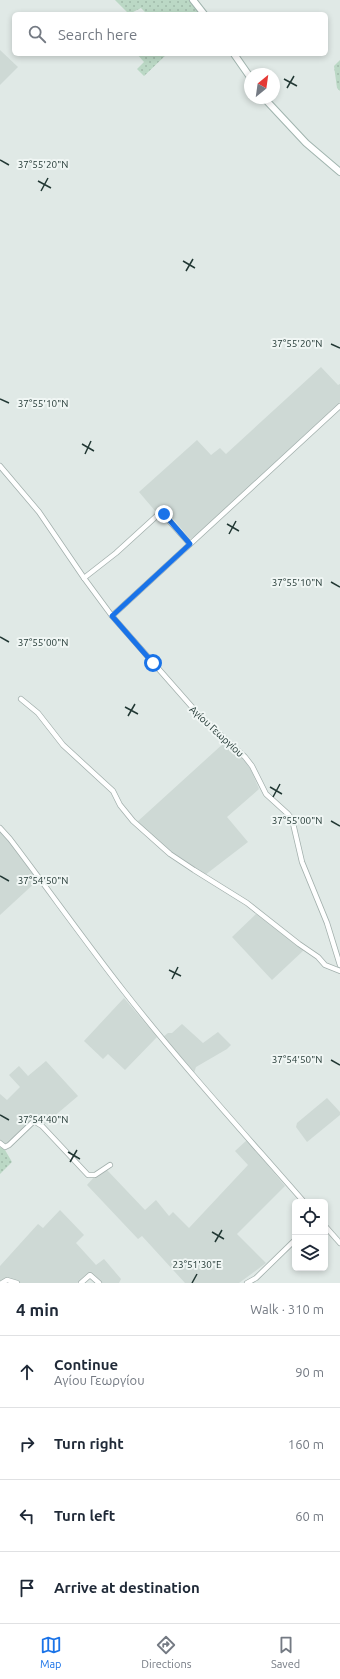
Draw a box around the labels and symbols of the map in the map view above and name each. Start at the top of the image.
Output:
north arrow [244,68,280,104]
text: 37°55'20"N [18,159,68,170]
text: 37°55'20"N [272,338,322,349]
text: 37°55'10"N [18,398,68,409]
route end [155,505,173,523]
text: 37°55'10"N [272,577,322,588]
text: 37°55'00"N [18,637,68,648]
route start [144,654,162,672]
street label: Αγίου Γεωργίου [187,704,246,759]
text: 37°55'00"N [272,815,322,826]
text: 37°54'50"N [18,875,68,886]
text: 37°54'50"N [272,1054,322,1065]
text: 37°54'40"N [18,1114,68,1125]
text: 23°51'30"E [172,1259,222,1270]

